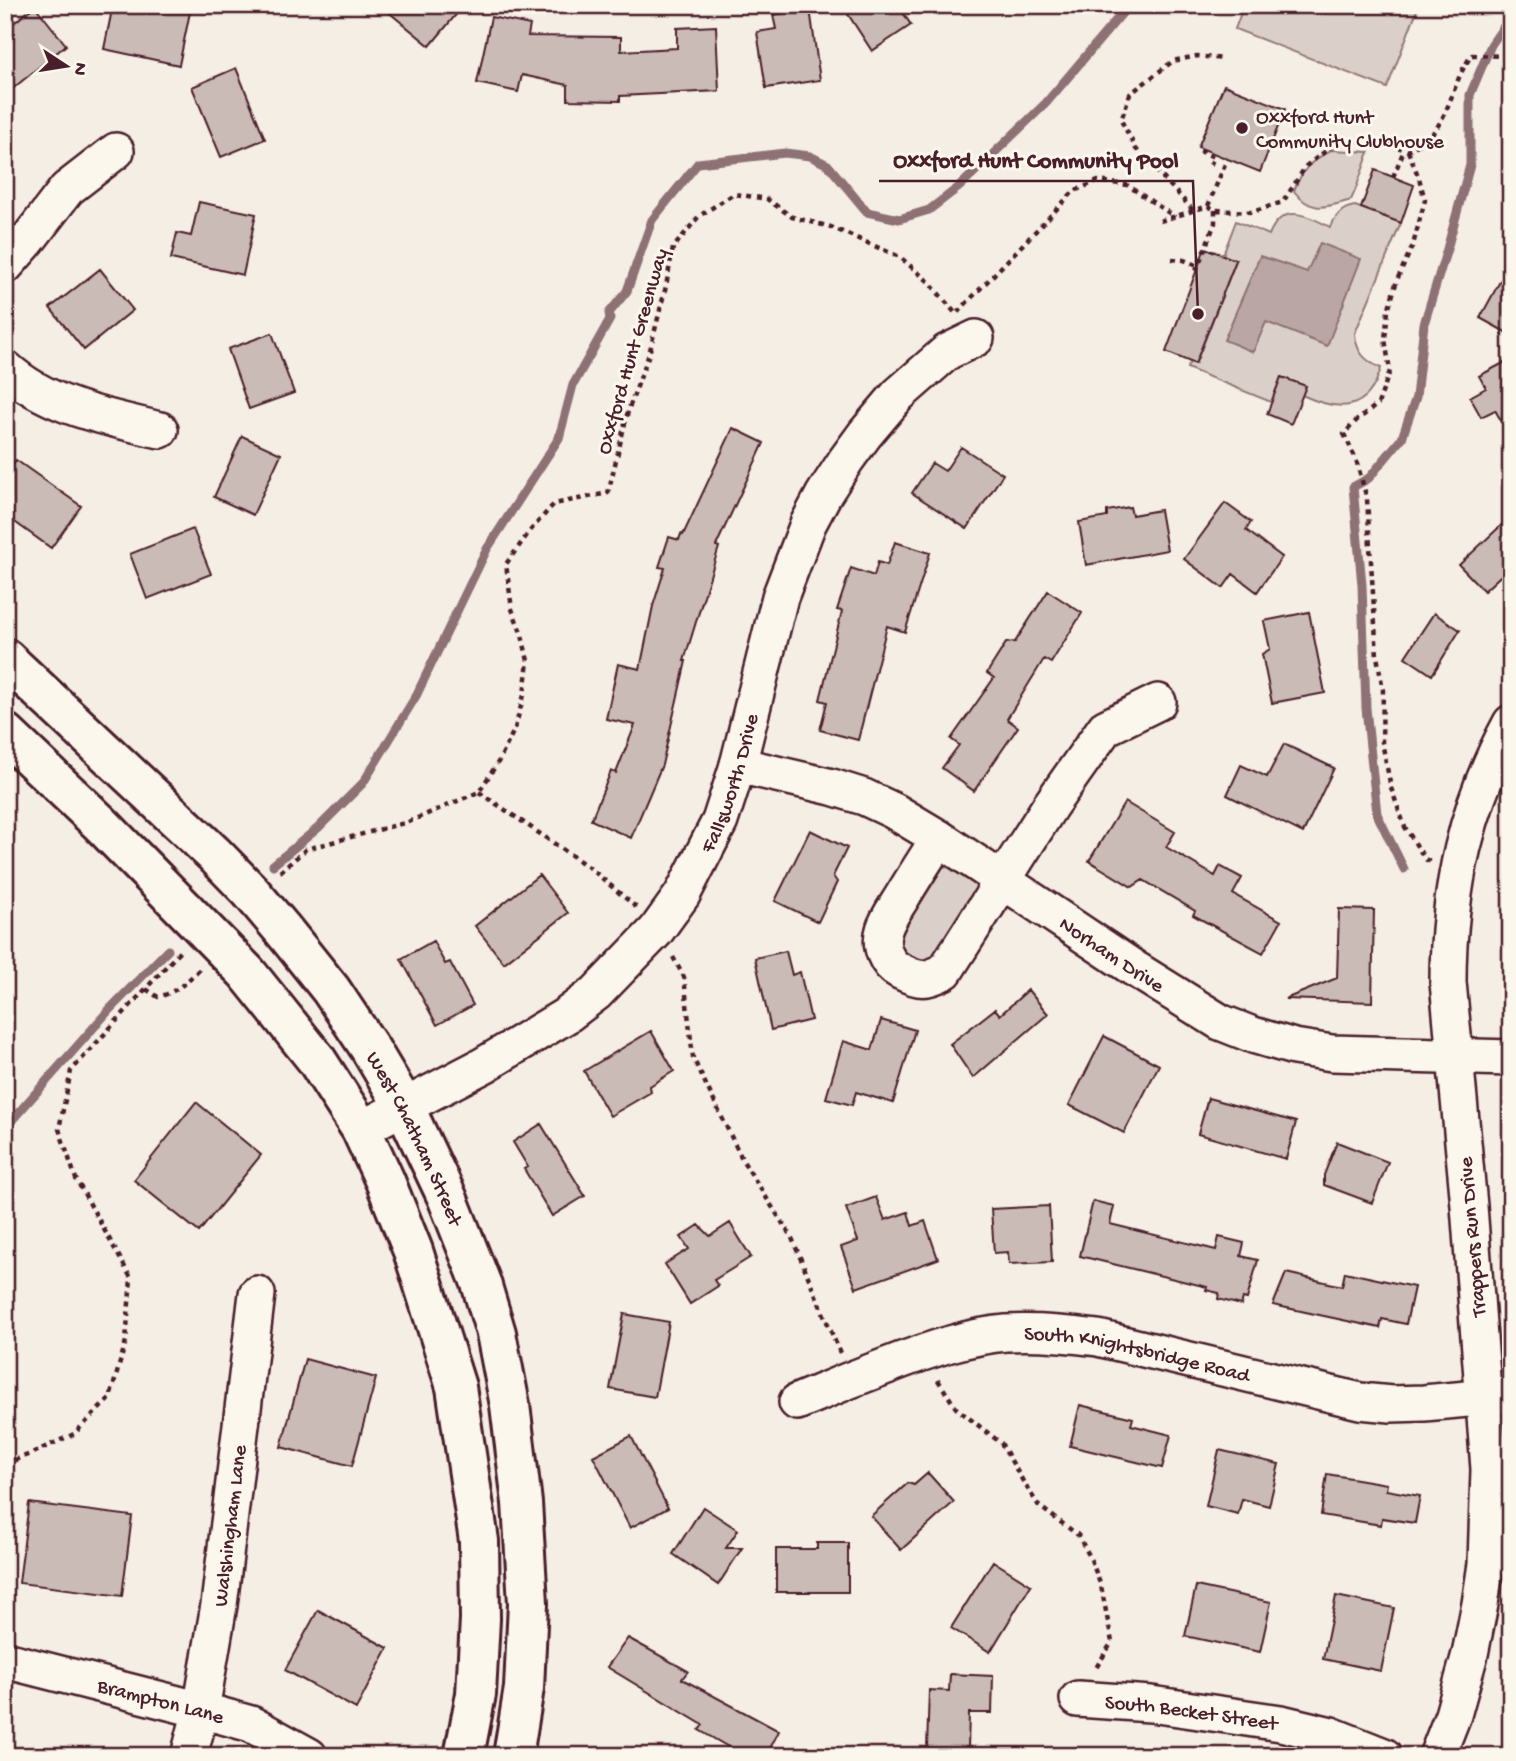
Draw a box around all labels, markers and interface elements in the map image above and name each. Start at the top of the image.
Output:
north arrow [32,32,102,102]
text: N [67,60,92,77]
place label: Oxxford Hunt Community Clubhouse [1256,107,1445,156]
marker: Oxxford Hunt Community Clubhouse [1234,120,1250,136]
callout: Oxxford Hunt Community Pool [879,137,1193,181]
text: Oxxford Hunt Community Pool [893,149,1179,176]
street label: Oxxford Hunt Greenway [593,246,676,458]
street label: Fallsworth Drive [696,711,767,859]
street label: Norham Drive [1053,913,1169,1001]
street label: West Chatham Street [359,1048,467,1232]
street label: Trappers Run Drive [1455,1155,1494,1319]
street label: South Knightsbridge Road [1024,1323,1253,1390]
street label: Walshingham Lane [210,1443,255,1608]
street label: Brampton Lane [93,1675,227,1732]
street label: South Becket Street [1104,1692,1281,1739]

